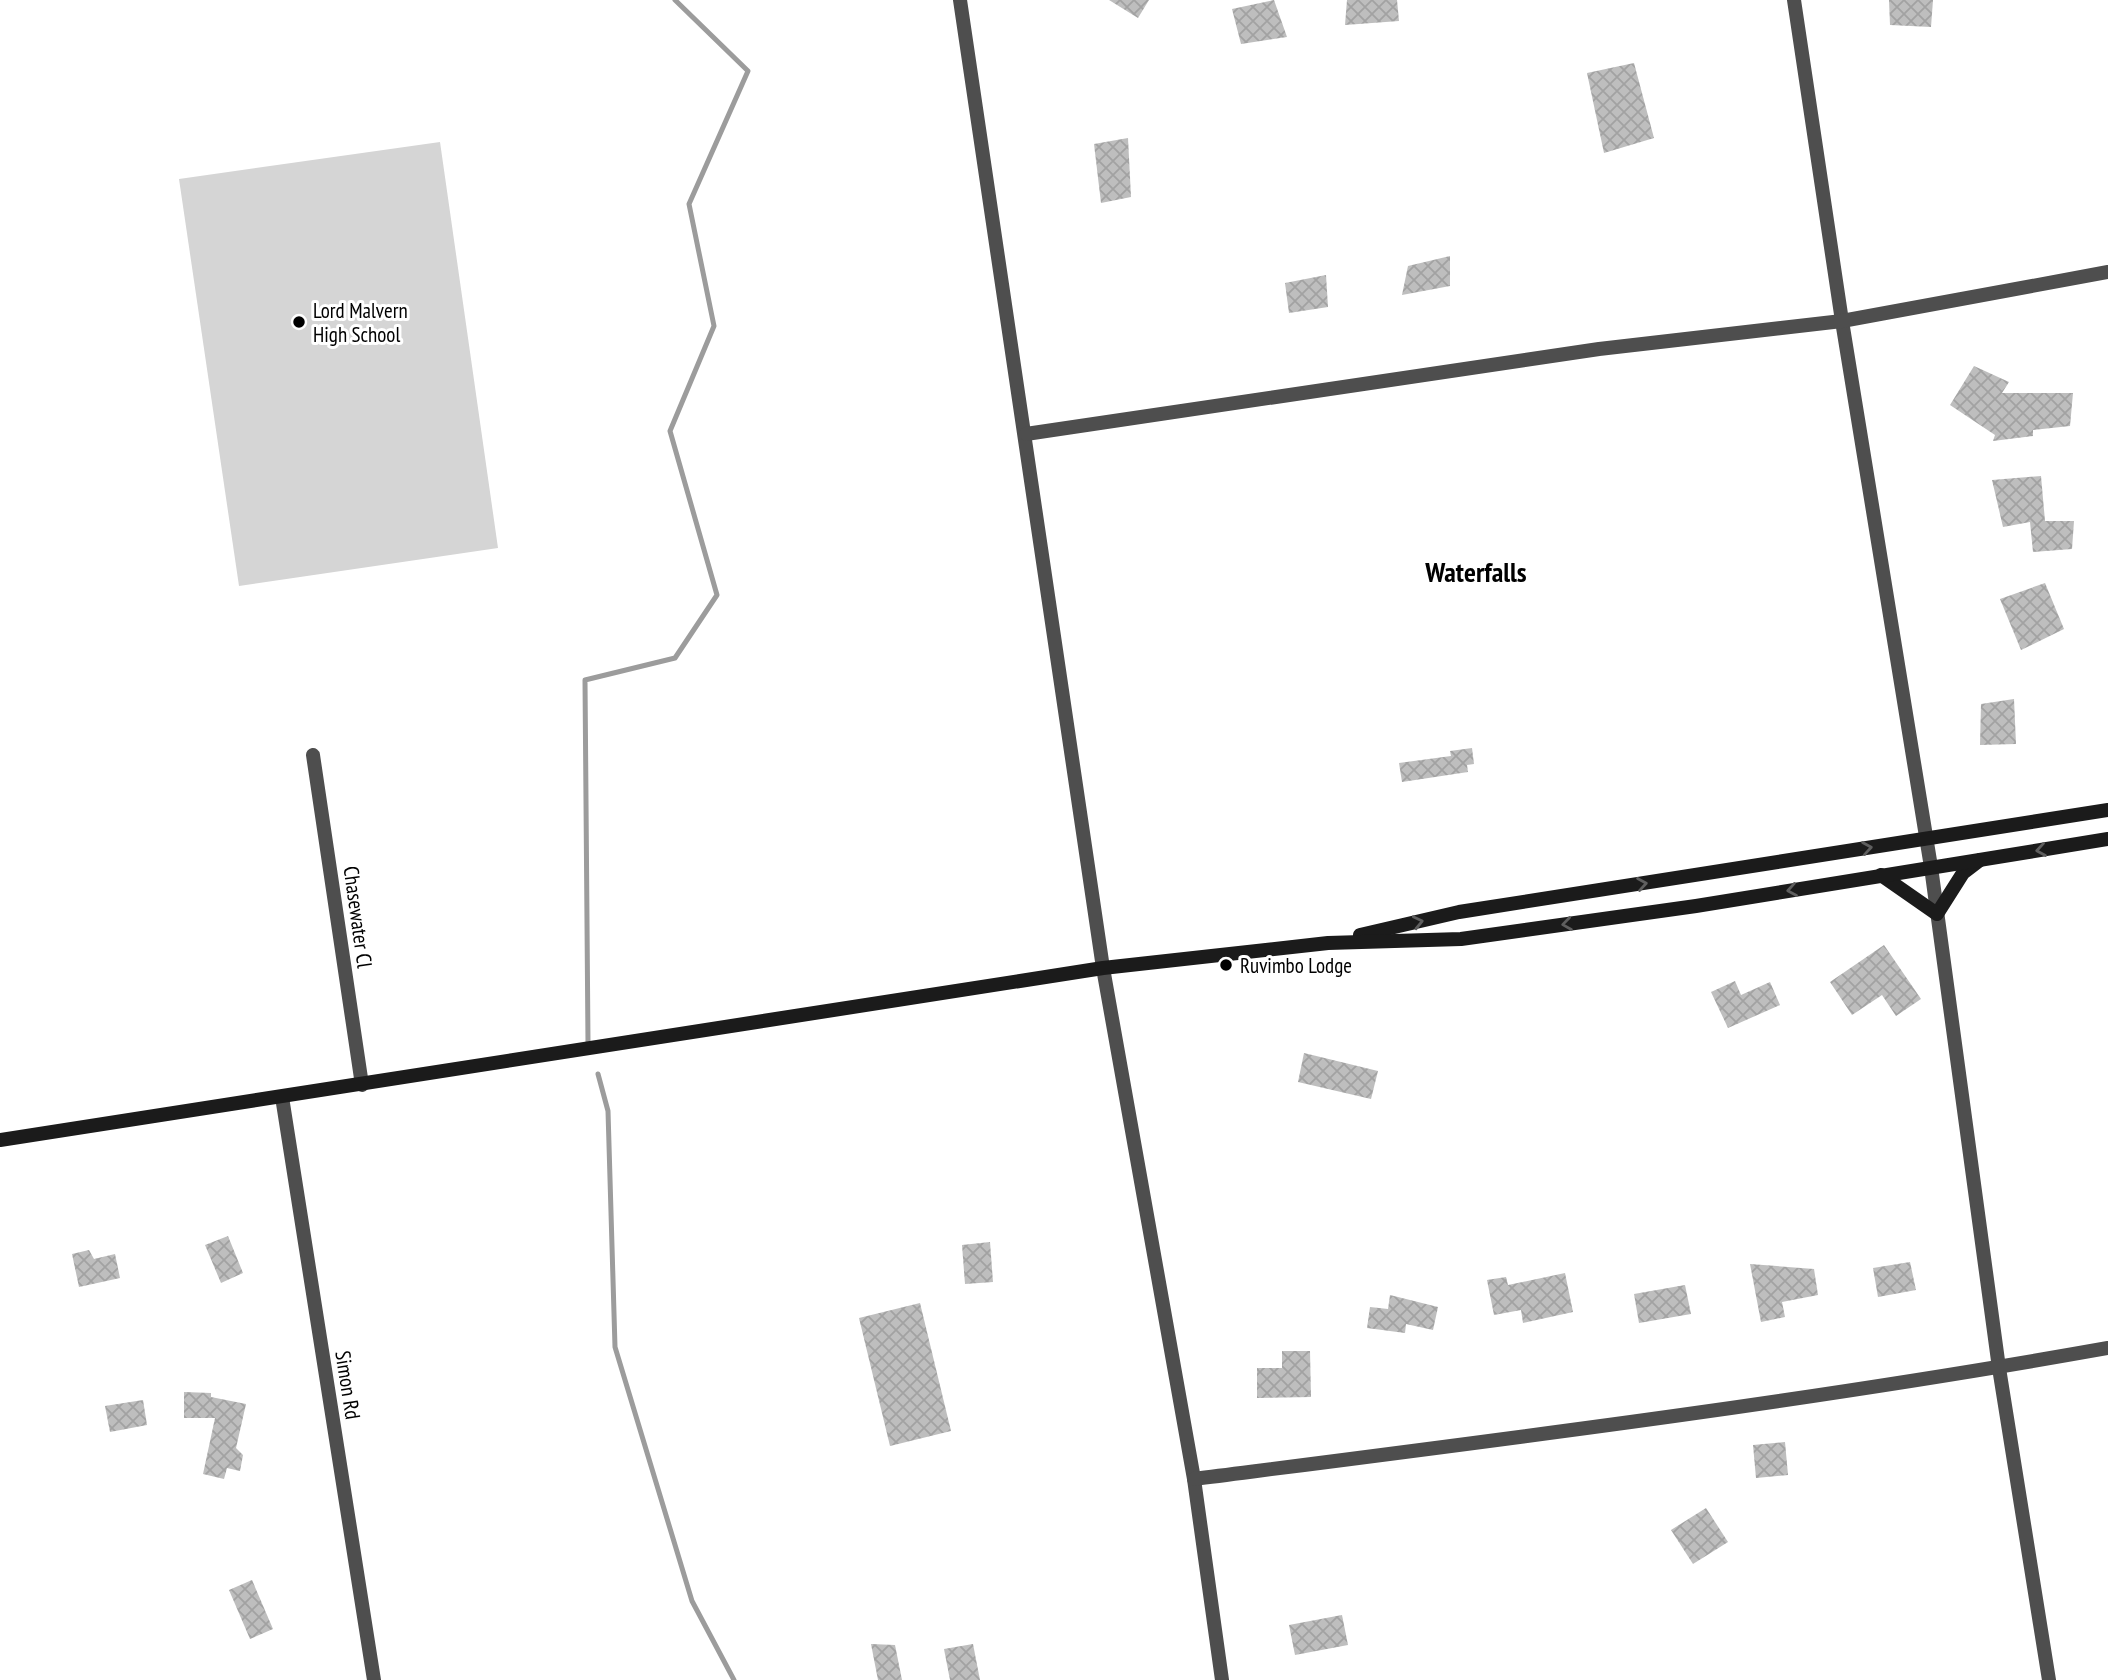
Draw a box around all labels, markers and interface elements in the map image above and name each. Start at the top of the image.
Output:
place label: Lord Malvern High School [313,297,408,348]
marker: Lord Malvern High School [291,314,307,330]
district label: Waterfalls [1424,553,1527,590]
one-way arrow [1861,841,1873,856]
one-way arrow [2035,842,2046,857]
street label: Chasewater Cl [337,864,379,970]
one-way arrow [1636,876,1648,891]
one-way arrow [1786,882,1798,897]
one-way arrow [1412,916,1424,930]
one-way arrow [1561,917,1573,932]
place label: Ruvimbo Lodge [1240,952,1352,979]
marker: Ruvimbo Lodge [1218,957,1234,973]
street label: Simon Rd [329,1349,367,1421]

